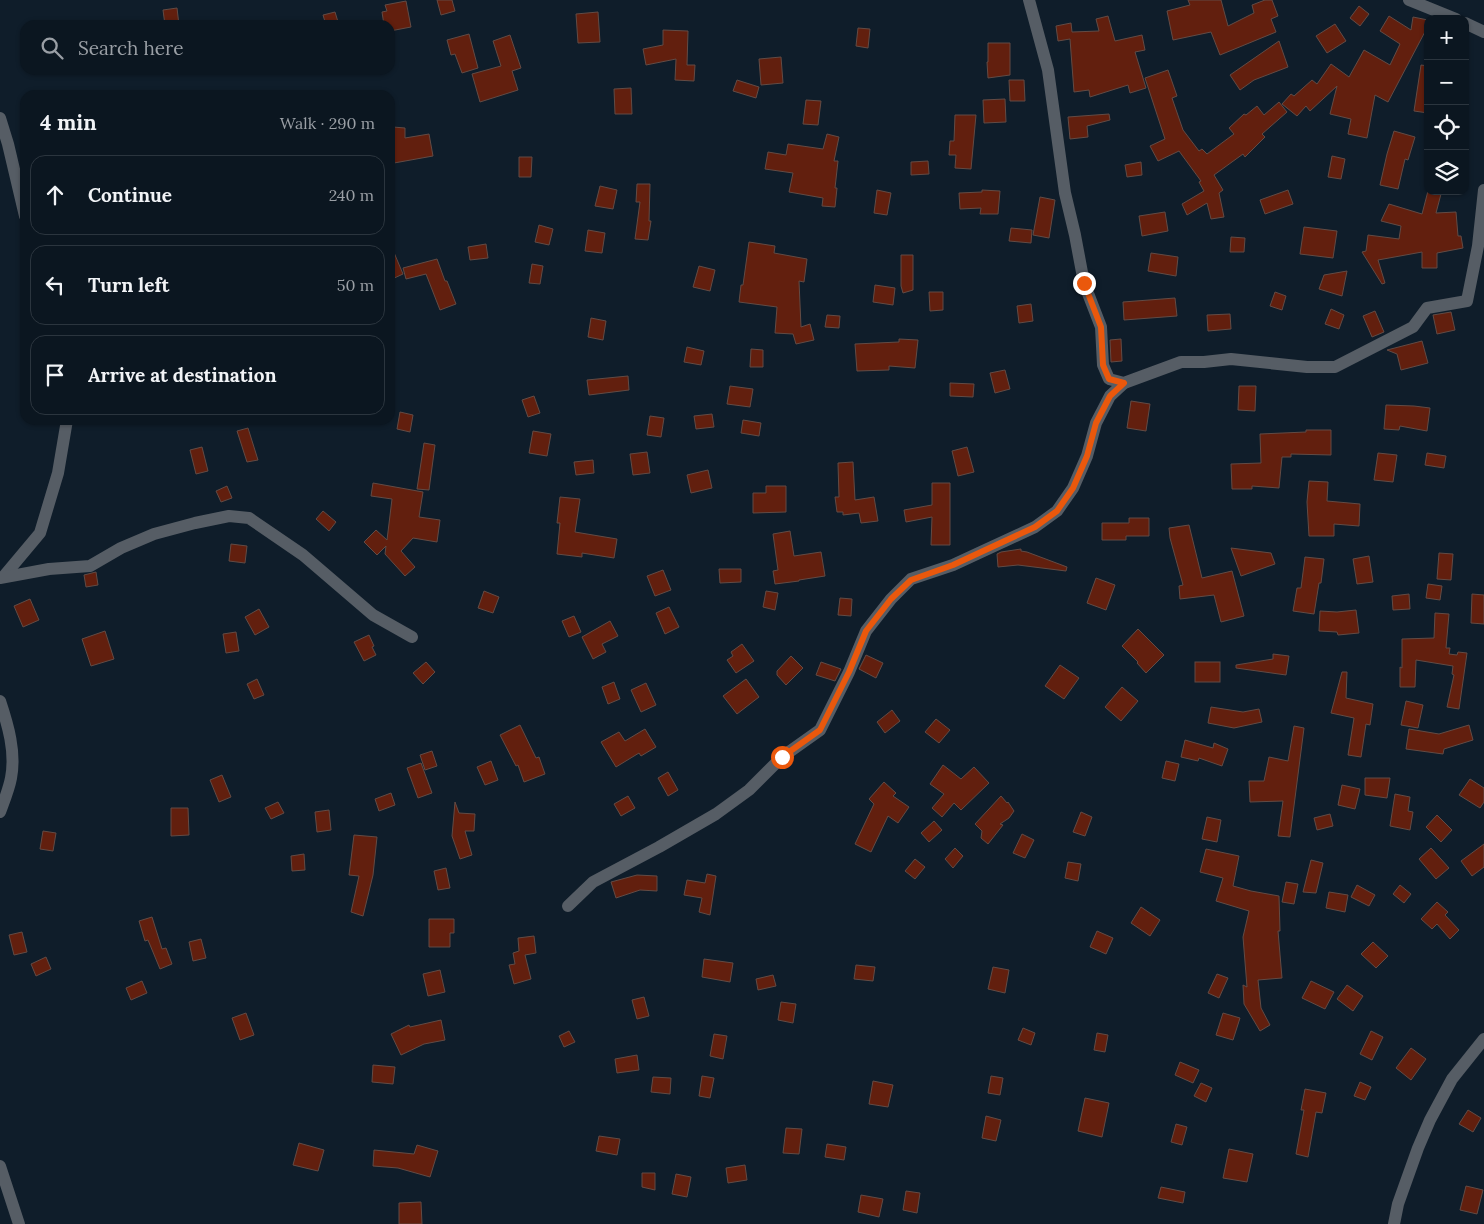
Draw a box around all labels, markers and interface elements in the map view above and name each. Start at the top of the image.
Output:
map controls [1424,15,1469,195]
button: + [1424,15,1469,60]
search box [20,20,395,75]
icon: search [38,34,66,62]
text: Search here [78,36,184,60]
button: − [1424,60,1469,105]
button: locate [1424,105,1469,150]
text: 4 min [40,109,97,136]
text: Walk · 290 m [280,113,375,133]
button: layers [1424,150,1469,195]
icon: ahead [41,181,69,209]
text: Continue [88,183,172,207]
text: 240 m [329,185,374,205]
icon: left [41,271,69,299]
route end [1073,272,1096,295]
text: Turn left [88,273,169,297]
text: 50 m [337,275,374,295]
icon: arrive [41,361,69,389]
text: Arrive at destination [88,363,277,387]
route start [771,746,794,769]

